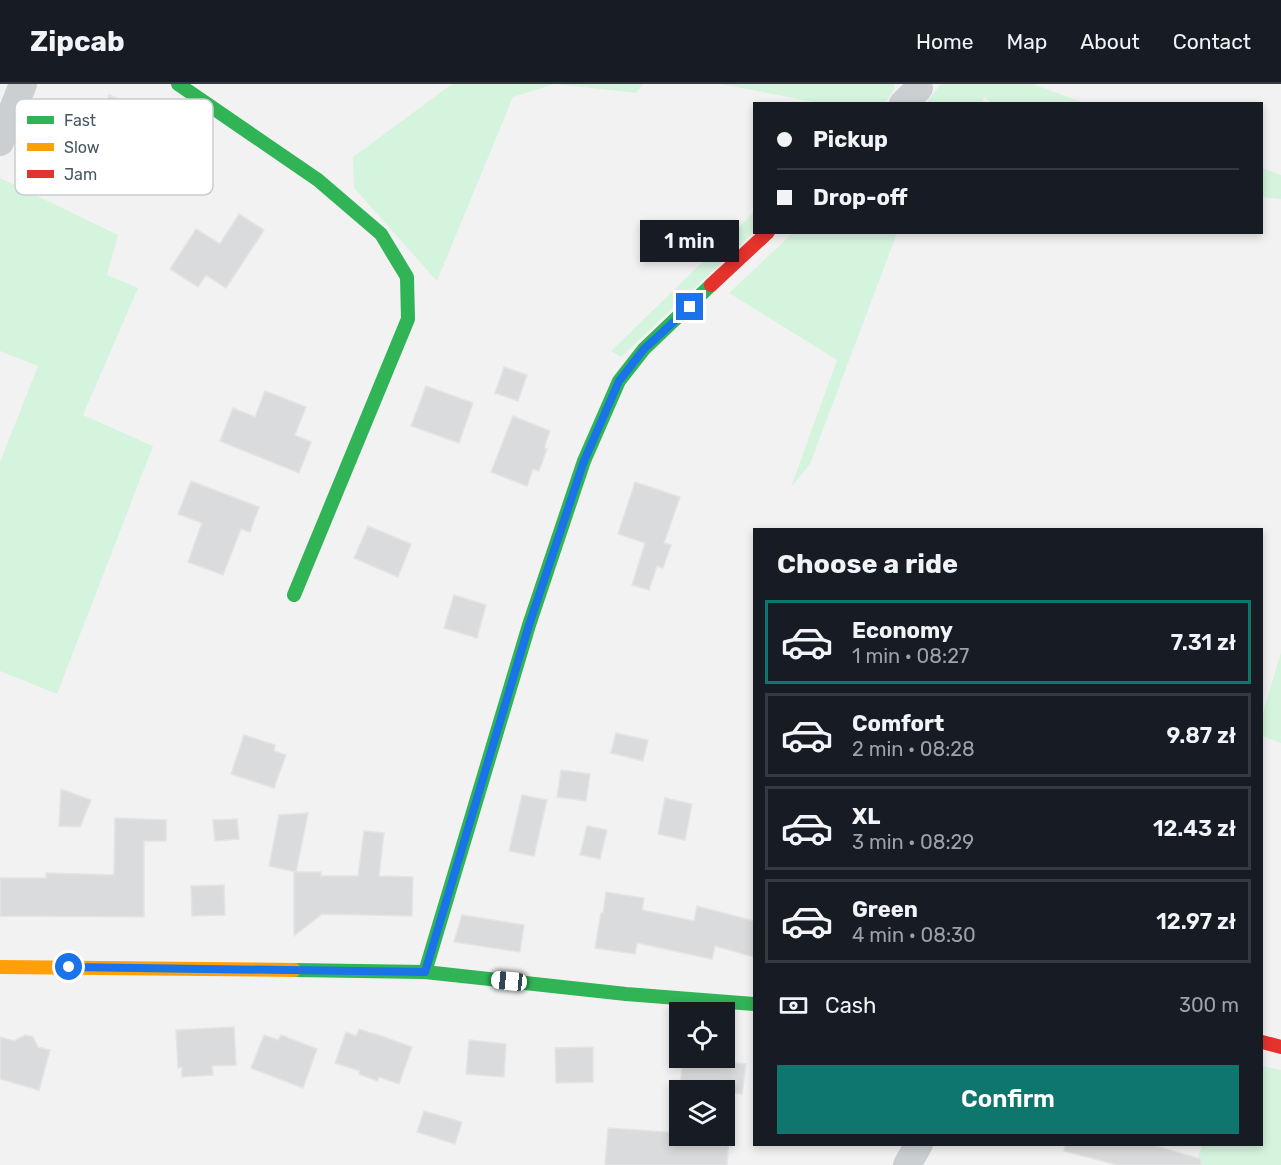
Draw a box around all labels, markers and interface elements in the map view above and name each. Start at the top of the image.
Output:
text: Zipcab [30,25,125,58]
text: Home [916,29,973,54]
text: Map [1006,29,1047,54]
text: About [1080,29,1140,54]
text: Contact [1173,29,1251,54]
legend [15,99,213,195]
text: Fast [64,111,96,130]
text: Pickup [813,126,888,153]
text: Slow [64,138,100,157]
text: Jam [64,165,97,184]
text: Drop-off [813,184,908,211]
callout: 1 min [640,220,740,262]
text: 1 min [664,229,715,253]
route end [676,293,703,320]
text: Choose a ride [777,548,958,580]
icon: car [780,615,834,669]
text: Economy [852,617,953,644]
text: 7.31 zł [1171,629,1236,656]
text: 1 min · 08:27 [852,644,969,668]
icon: car [780,708,834,762]
text: Comfort [852,710,944,737]
text: 9.87 zł [1167,722,1236,749]
text: 2 min · 08:28 [852,737,975,761]
icon: car [780,801,834,855]
text: XL [852,803,880,830]
text: 12.43 zł [1153,815,1236,842]
text: 3 min · 08:29 [852,830,974,854]
icon: car [780,894,834,948]
text: Green [852,896,918,923]
text: 12.97 zł [1156,908,1236,935]
text: 4 min · 08:30 [852,923,976,947]
route start [55,953,82,980]
car [490,970,528,992]
icon: cash [777,989,810,1022]
text: Cash [825,992,876,1019]
text: 300 m [1179,993,1239,1017]
map controls [669,1002,735,1146]
button: locate [669,1002,735,1068]
button: Confirm [777,1065,1239,1134]
button: layers [669,1080,735,1146]

